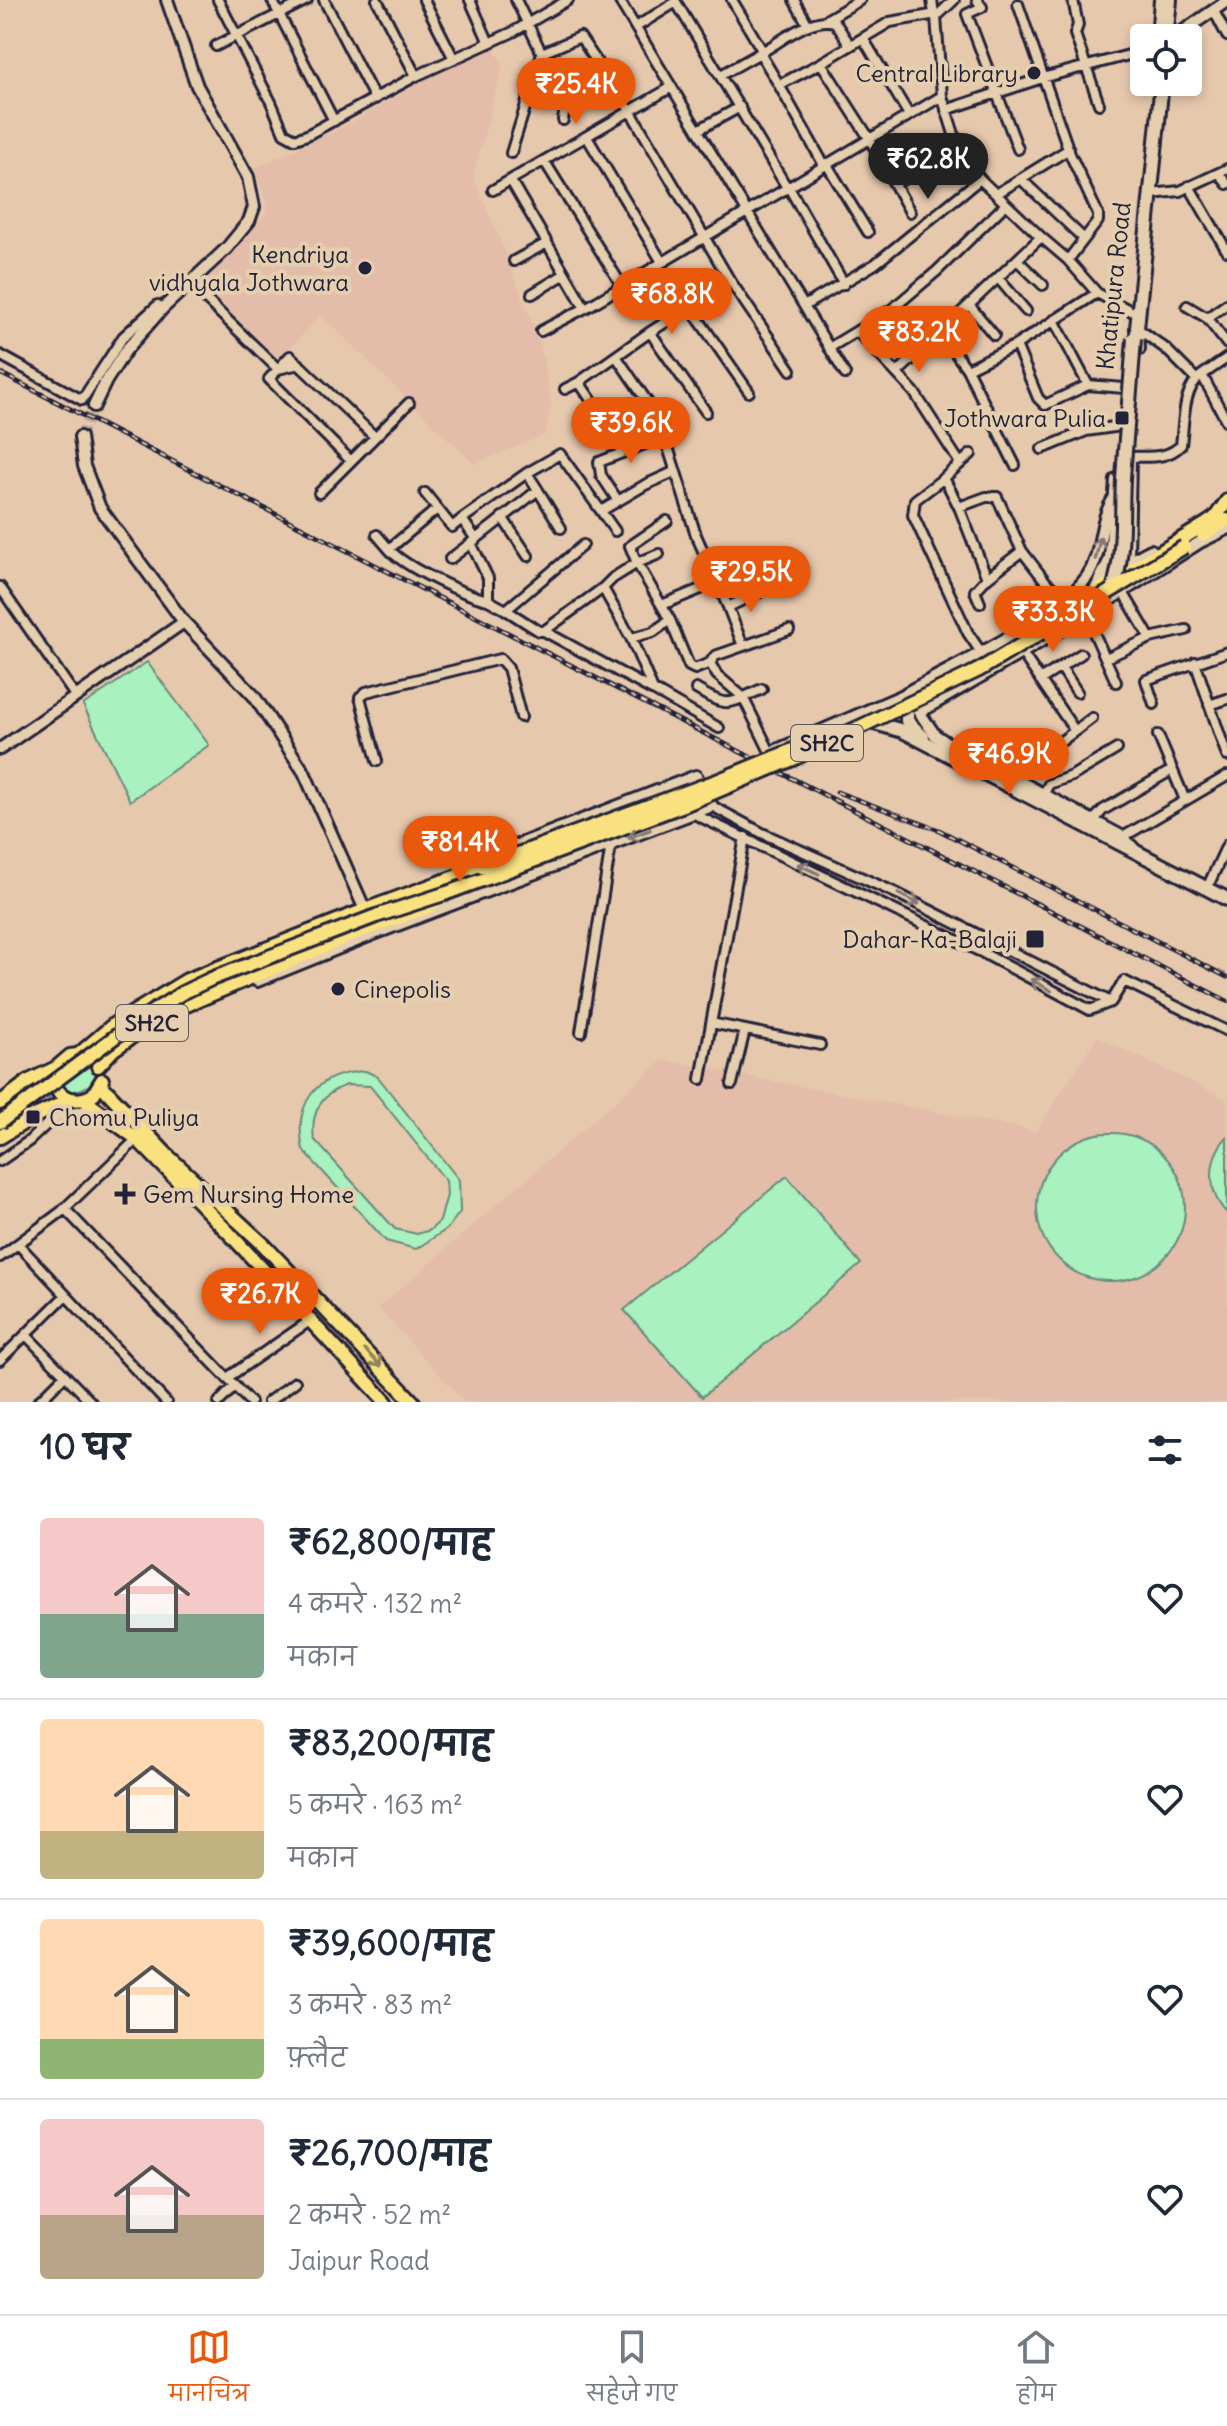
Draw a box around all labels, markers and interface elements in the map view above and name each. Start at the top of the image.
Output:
map controls [1130,24,1202,96]
button: locate [1130,24,1202,96]
pin: ₹25.4K [511,58,641,126]
place label: Central Library [855,58,1018,88]
marker: Central Library [1025,64,1043,82]
text: ₹25.4K [534,67,618,100]
pin: ₹62.8K [863,133,993,201]
text: ₹62.8K [886,142,970,175]
street label: Khatipura Road [1089,201,1137,371]
place label: Kendriya vidhyala Jothwara [149,239,349,297]
marker: Kendriya vidhyala Jothwara [356,259,374,277]
pin: ₹68.8K [607,268,737,336]
text: ₹68.8K [630,277,714,310]
pin: ₹83.2K [854,306,984,374]
text: ₹83.2K [877,315,961,348]
pin: ₹39.6K [566,397,696,465]
place label: Jothwara Pulia [944,403,1106,433]
text: ₹39.6K [589,406,673,439]
marker: Jothwara Pulia [1113,409,1131,427]
one-way arrow [1091,535,1106,561]
pin: ₹29.5K [686,546,816,614]
text: ₹29.5K [710,555,792,588]
pin: ₹33.3K [988,586,1118,654]
text: ₹33.3K [1011,595,1095,628]
road number: SH2C [791,725,863,761]
pin: ₹46.9K [944,728,1074,796]
text: ₹46.9K [967,737,1051,770]
pin: ₹81.4K [395,816,525,884]
text: ₹81.4K [420,825,500,858]
one-way arrow [627,828,652,842]
one-way arrow [797,861,821,876]
one-way arrow [896,892,920,907]
place label: Dahar-Ka-Balaji [843,924,1017,954]
marker: Dahar-Ka-Balaji [1024,928,1046,950]
place label: Cinepolis [354,974,451,1004]
one-way arrow [1030,977,1053,993]
marker: Cinepolis [329,980,347,998]
road number: SH2C [116,1005,188,1041]
place label: Chomu Puliya [49,1102,199,1132]
marker: Chomu Puliya [24,1108,42,1126]
place label: Gem Nursing Home [143,1179,354,1209]
marker: Gem Nursing Home [114,1183,136,1205]
pin: ₹26.7K [195,1268,325,1336]
text: ₹26.7K [219,1277,301,1310]
one-way arrow [363,1348,382,1368]
text: 10 घर [40,1425,129,1468]
icon: filters [1143,1428,1187,1472]
text: ₹62,800/माह [288,1520,493,1563]
icon: home [104,1550,200,1646]
icon: heart [1143,1576,1187,1620]
text: 4 कमरे · 132 m² [288,1587,462,1620]
text: मकान [288,1640,357,1673]
text: ₹83,200/माह [288,1721,492,1764]
icon: home [104,1751,200,1847]
icon: heart [1143,1777,1187,1821]
text: 5 कमरे · 163 m² [288,1788,463,1821]
text: मकान [288,1841,357,1874]
text: ₹39,600/माह [288,1921,493,1964]
icon: home [104,1951,200,2047]
icon: heart [1143,1977,1187,2021]
text: 3 कमरे · 83 m² [288,1988,452,2021]
text: फ़्लैट [288,2041,347,2074]
text: ₹26,700/माह [288,2131,490,2174]
icon: home [104,2151,200,2247]
icon: heart [1143,2177,1187,2221]
text: 2 कमरे · 52 m² [288,2198,451,2231]
text: Jaipur Road [288,2244,430,2277]
tab: मानचित्र [169,2325,249,2418]
tab: सहेजे गए [586,2325,677,2418]
tab: होम [1014,2325,1058,2418]

